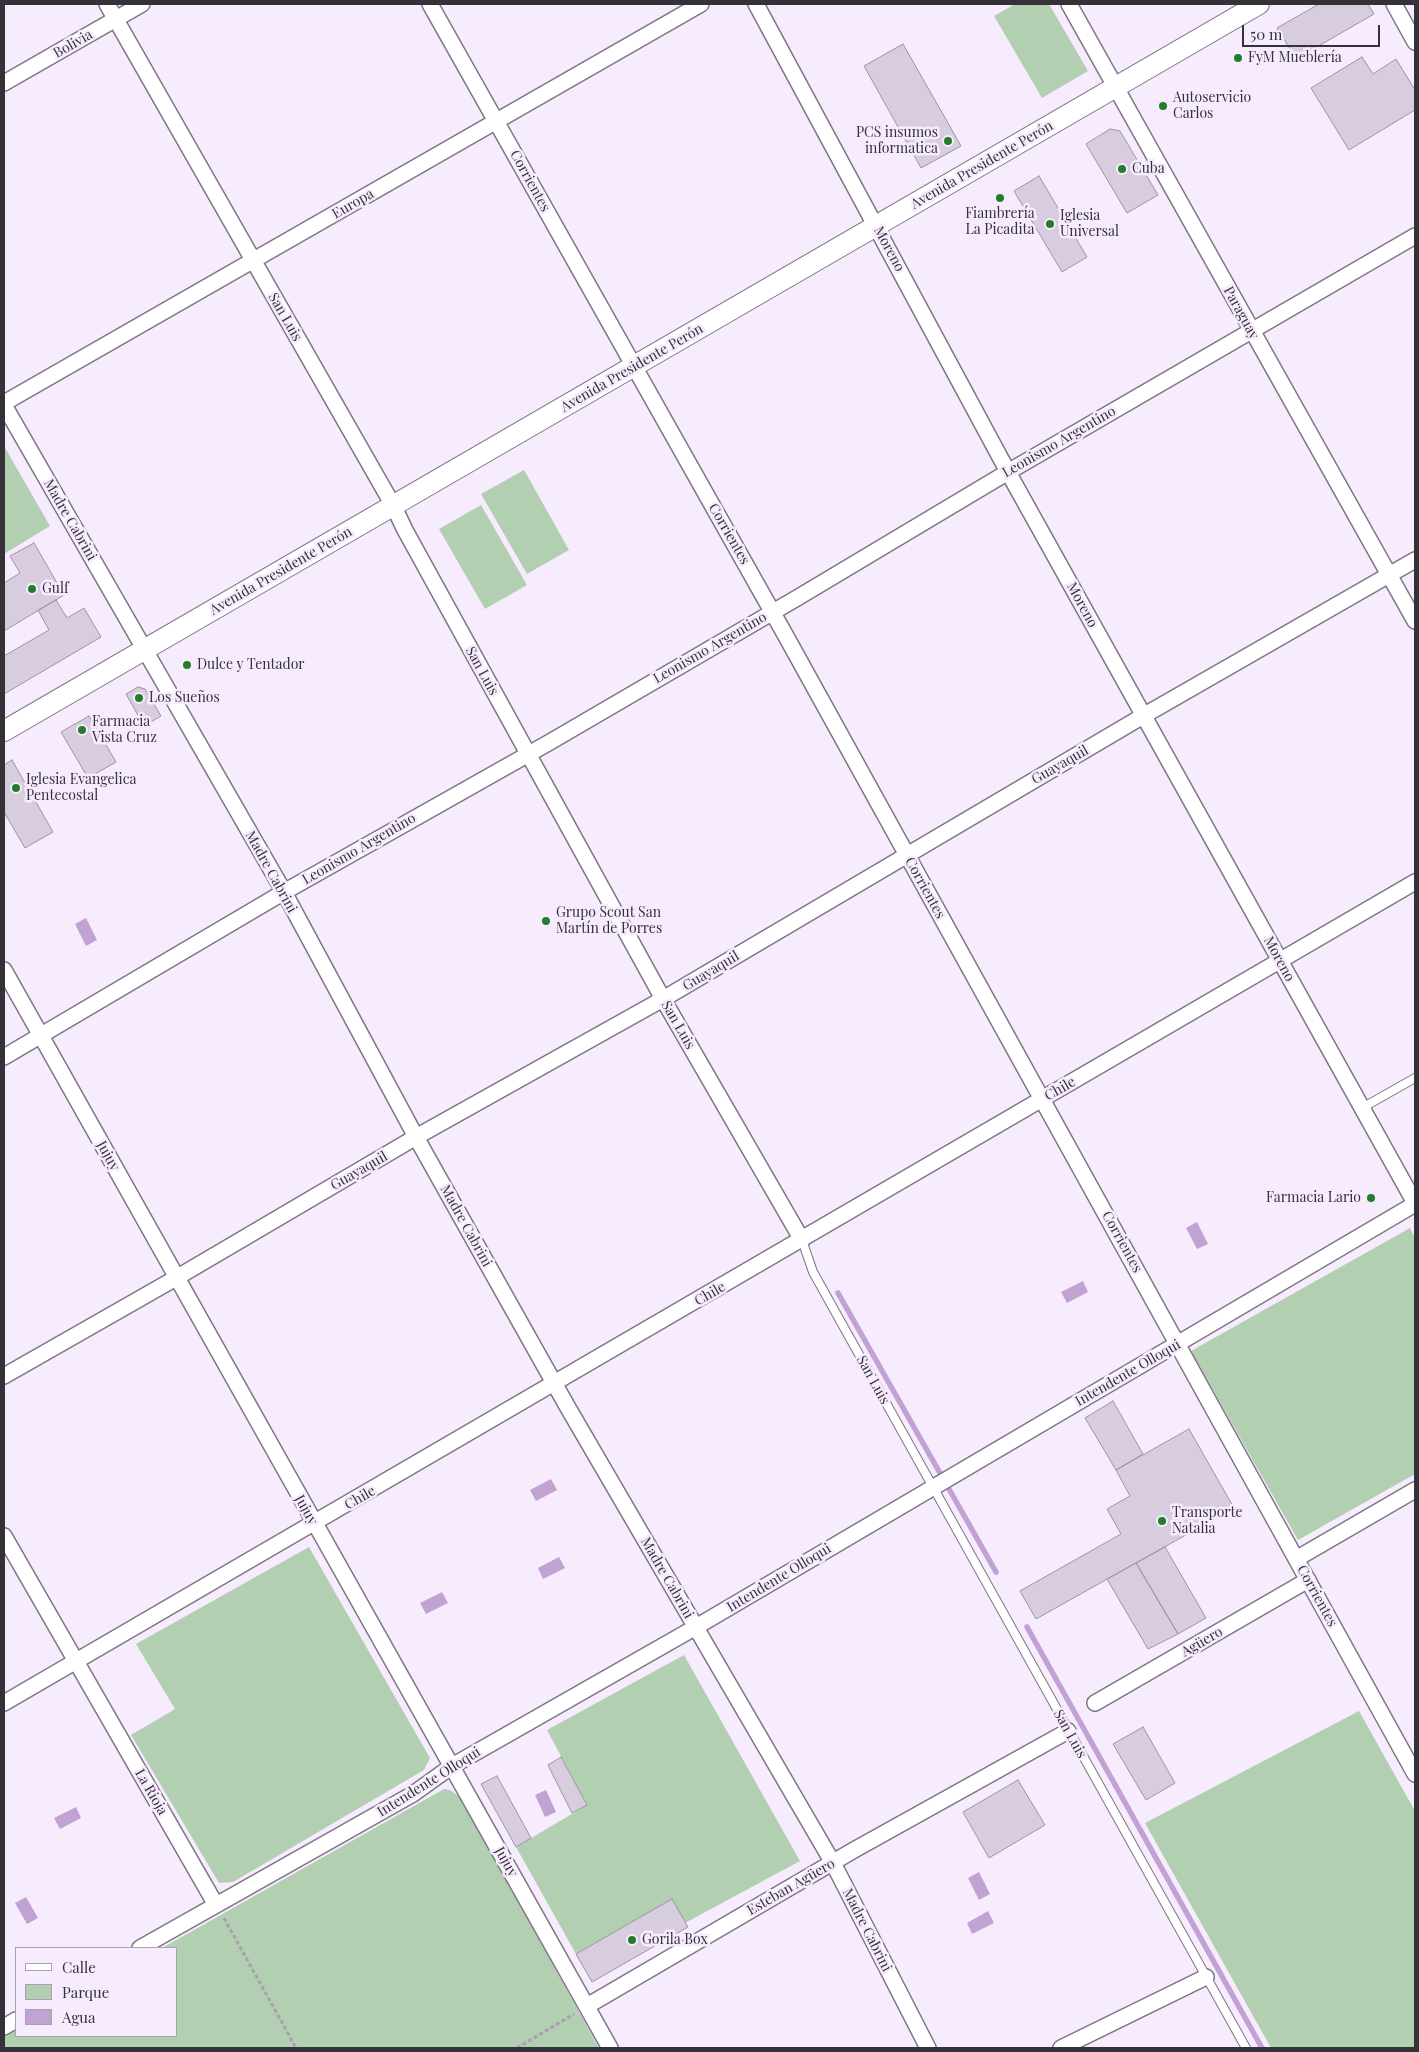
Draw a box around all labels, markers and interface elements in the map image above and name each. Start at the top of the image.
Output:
scale bar [1244,15,1382,47]
text: 50 m [1250,24,1282,44]
street label: Bolivia [50,26,96,62]
place label: FyM Mueblería [1248,50,1342,66]
marker: FyM Mueblería [1232,52,1244,64]
place label: Autoservicio Carlos [1173,90,1251,122]
marker: Autoservicio Carlos [1157,100,1169,112]
street label: Avenida Presidente Perón [908,117,1056,213]
place label: PCS insumos informatica [856,125,938,158]
marker: PCS insumos informatica [942,135,954,147]
street label: Corrientes [506,147,554,215]
place label: Cuba [1132,161,1165,177]
marker: Cuba [1116,163,1128,175]
street label: Europa [329,185,377,223]
marker: Fiambrería La Picadita [994,192,1006,204]
place label: Fiambrería La Picadita [965,206,1035,238]
place label: Iglesia Universal [1060,208,1119,240]
marker: Iglesia Universal [1044,218,1056,230]
street label: Moreno [870,224,908,274]
street label: Paraguay [1220,284,1262,342]
street label: San Luis [264,290,306,344]
street label: Avenida Presidente Perón [558,320,706,416]
street label: Leonismo Argentino [999,403,1119,481]
street label: Madre Cabrini [40,476,100,564]
street label: Corrientes [705,501,753,567]
street label: Avenida Presidente Perón [207,523,355,619]
street label: Moreno [1063,580,1101,630]
place label: Gulf [42,581,69,597]
marker: Gulf [26,583,38,595]
street label: Leonismo Argentino [650,609,770,687]
street label: San Luis [462,644,502,698]
place label: Dulce y Tentador [197,657,305,673]
marker: Dulce y Tentador [181,659,193,671]
place label: Los Sueños [149,690,220,706]
marker: Los Sueños [133,692,145,704]
place label: Farmacia Vista Cruz [92,714,157,746]
marker: Farmacia Vista Cruz [76,724,88,736]
street label: Guayaquil [1029,742,1091,788]
place label: Iglesia Evangelica Pentecostal [26,772,136,804]
marker: Iglesia Evangelica Pentecostal [10,782,22,794]
street label: Leonismo Argentino [299,810,419,888]
street label: Madre Cabrini [242,828,300,916]
street label: Corrientes [901,854,949,922]
place label: Grupo Scout San Martín de Porres [556,905,662,938]
marker: Grupo Scout San Martín de Porres [540,915,552,927]
street label: Moreno [1260,934,1298,984]
street label: Guayaquil [680,948,742,994]
street label: San Luis [657,998,699,1052]
street label: Chile [1042,1073,1078,1105]
street label: Jujuy [93,1138,123,1174]
street label: Guayaquil [328,1148,390,1194]
street label: Madre Cabrini [437,1182,495,1270]
place label: Farmacia Lario [1266,1190,1361,1206]
marker: Farmacia Lario [1365,1192,1377,1204]
street label: Corrientes [1098,1208,1146,1276]
street label: Chile [692,1278,728,1310]
street label: Intendente Olloqui [1072,1336,1184,1410]
street label: San Luis [853,1353,893,1407]
street label: Chile [342,1482,378,1514]
street label: Jujuy [291,1492,321,1528]
place label: Transporte Natalia [1172,1505,1243,1538]
marker: Transporte Natalia [1156,1515,1168,1527]
street label: Madre Cabrini [637,1534,697,1622]
street label: Intendente Olloqui [724,1540,834,1616]
street label: Corrientes [1293,1562,1341,1630]
street label: Agüero [1178,1623,1226,1661]
street label: San Luis [1050,1707,1090,1761]
street label: Intendente Olloqui [374,1743,484,1821]
street label: La Rioja [131,1766,171,1818]
street label: Jujuy [491,1844,521,1880]
street label: Esteban Agüero [744,1855,838,1919]
street label: Madre Cabrini [839,1886,895,1974]
place label: Gorila Box [642,1932,708,1948]
marker: Gorila Box [626,1934,638,1946]
legend [15,1947,178,2037]
text: Calle [62,1957,96,1977]
text: Parque [62,1982,109,2002]
text: Agua [62,2007,96,2027]

